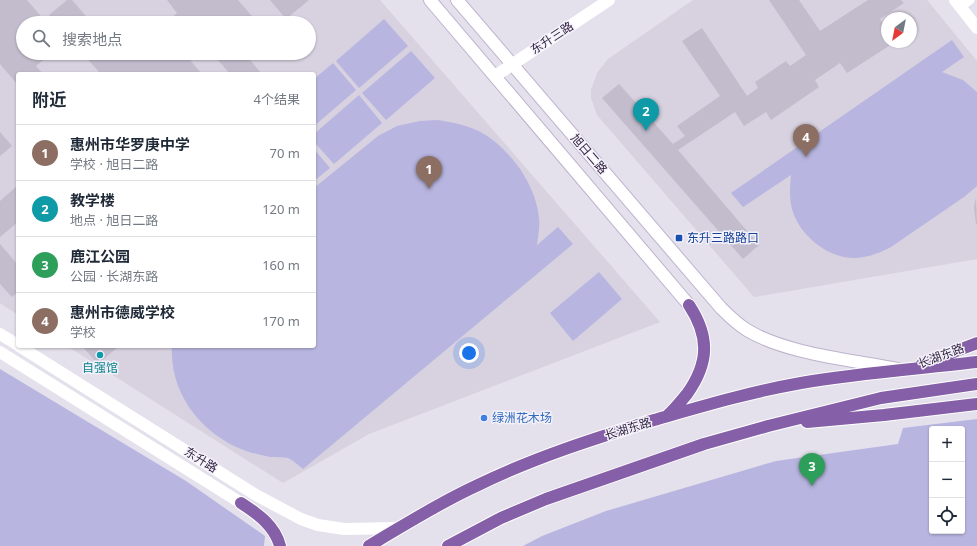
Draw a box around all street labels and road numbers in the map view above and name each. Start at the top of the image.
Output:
street label: 东升三路 [527,17,576,58]
street label: 旭日二路 [567,130,612,177]
street label: 长湖东路 [915,339,966,372]
street label: 长湖东路 [602,413,653,444]
street label: 东升路 [181,443,221,476]

